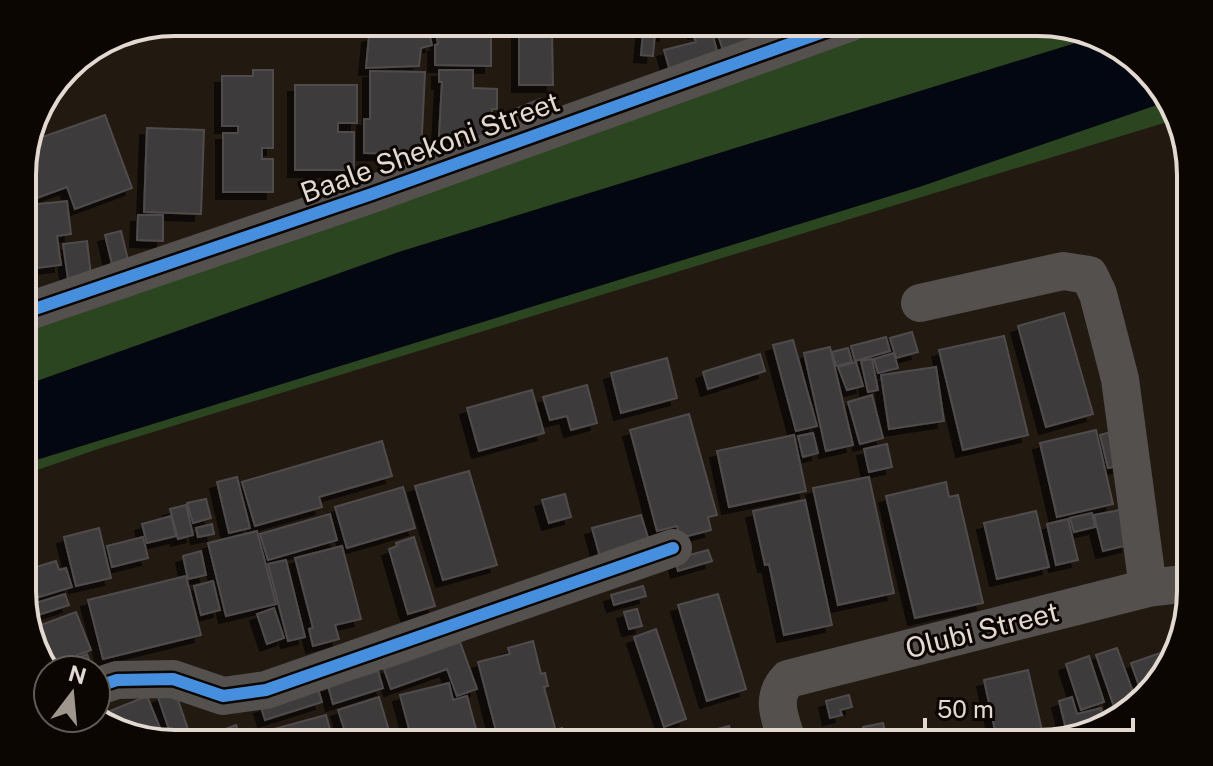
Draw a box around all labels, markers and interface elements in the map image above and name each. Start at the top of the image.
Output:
street label: Baale Shekoni Street [296,84,564,209]
street label: Olubi Street [902,595,1062,665]
north arrow [32,654,112,734]
text: N [66,660,89,690]
scale bar [925,682,1133,732]
text: 50 m [937,695,994,723]

